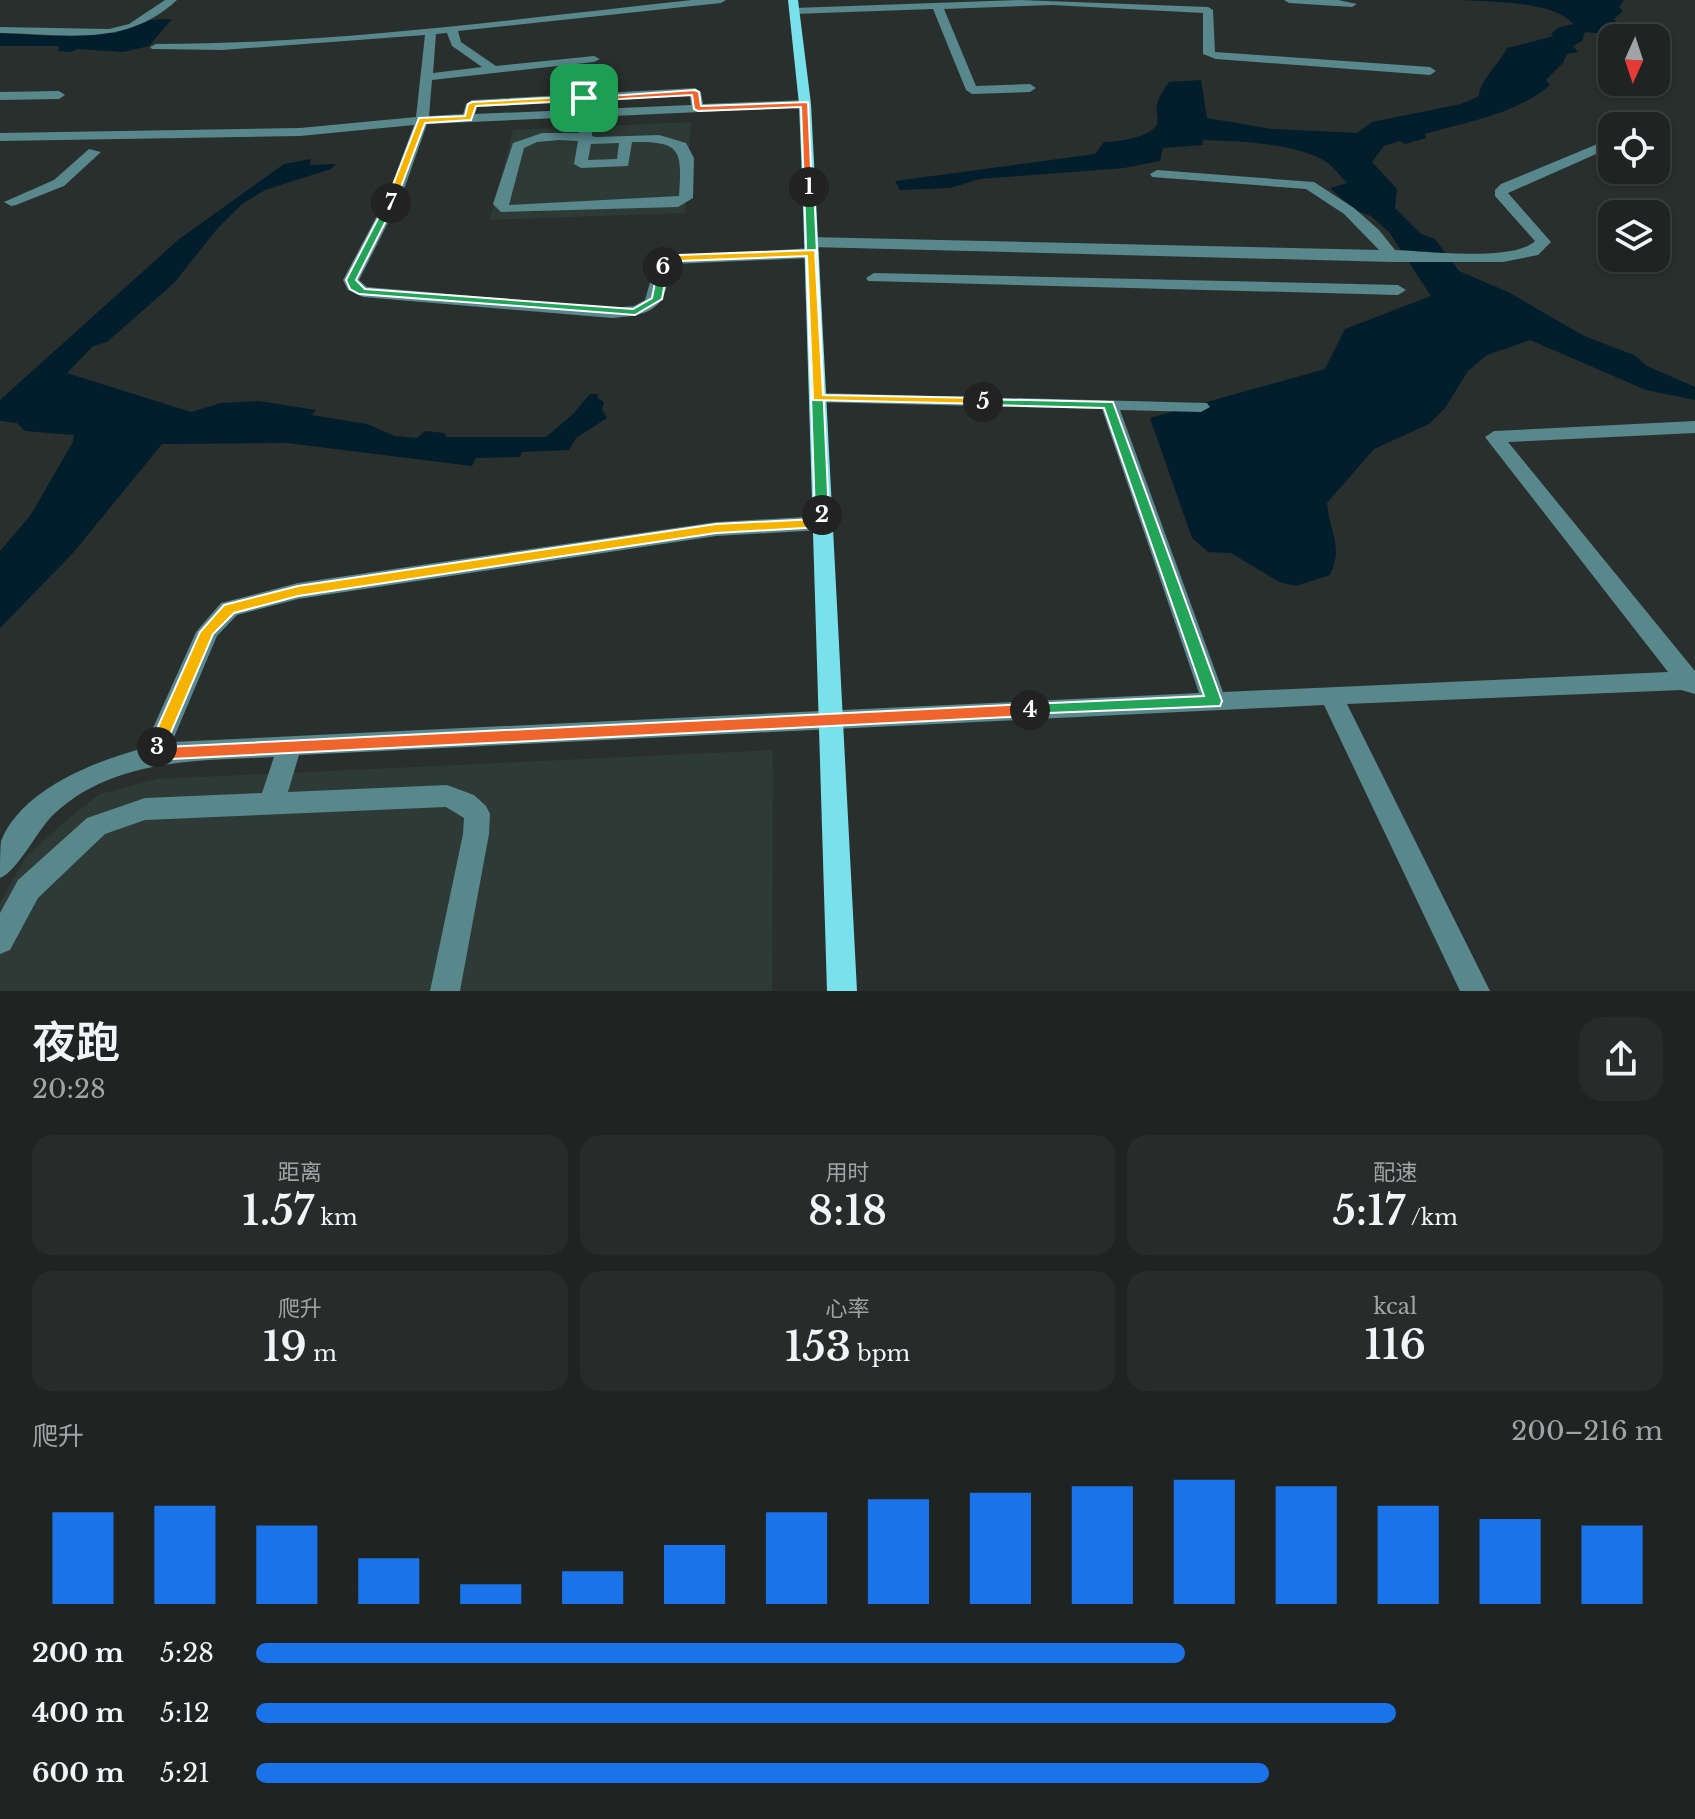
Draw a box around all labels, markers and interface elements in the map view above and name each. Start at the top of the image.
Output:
north arrow [1598,24,1670,96]
map controls [1598,24,1670,272]
pin [550,64,618,132]
icon: arrive [562,76,606,120]
button: locate [1598,112,1670,184]
pin: 1 [789,167,829,207]
text: 1 [804,173,814,200]
pin: 7 [371,183,411,223]
text: 7 [385,189,397,216]
button: layers [1598,200,1670,272]
pin: 6 [643,247,683,287]
text: 6 [656,253,670,280]
pin: 5 [963,382,1003,422]
text: 5 [976,388,990,415]
pin: 2 [802,495,842,535]
text: 2 [815,501,829,528]
pin: 4 [1010,690,1050,730]
text: 4 [1023,696,1037,723]
pin: 3 [137,727,177,767]
text: 3 [150,733,164,760]
text: 夜跑 [32,1015,120,1070]
button: share [1579,1017,1663,1101]
text: 20:28 [32,1073,106,1105]
text: 距离 [278,1159,322,1186]
text: 用时 [825,1159,870,1186]
text: 配速 [1373,1159,1417,1186]
text: 1.57 [242,1186,314,1236]
text: 8:18 [808,1186,887,1236]
text: 5:17 [1332,1186,1405,1236]
text: km [314,1204,358,1231]
text: /km [1405,1204,1458,1231]
text: kcal [1373,1293,1417,1320]
text: 爬升 [278,1295,322,1322]
text: 心率 [825,1295,870,1322]
text: 116 [1364,1320,1426,1370]
text: 19 [263,1322,307,1372]
text: 153 [785,1322,851,1372]
text: m [307,1340,337,1367]
text: bpm [851,1340,910,1367]
text: 200–216 m [1511,1415,1663,1447]
text: 爬升 [32,1420,84,1452]
text: 200 m [32,1637,124,1669]
text: 5:28 [160,1637,214,1669]
text: 400 m [32,1697,124,1729]
text: 5:12 [160,1697,210,1729]
text: 600 m [32,1757,124,1789]
text: 5:21 [160,1757,210,1789]

